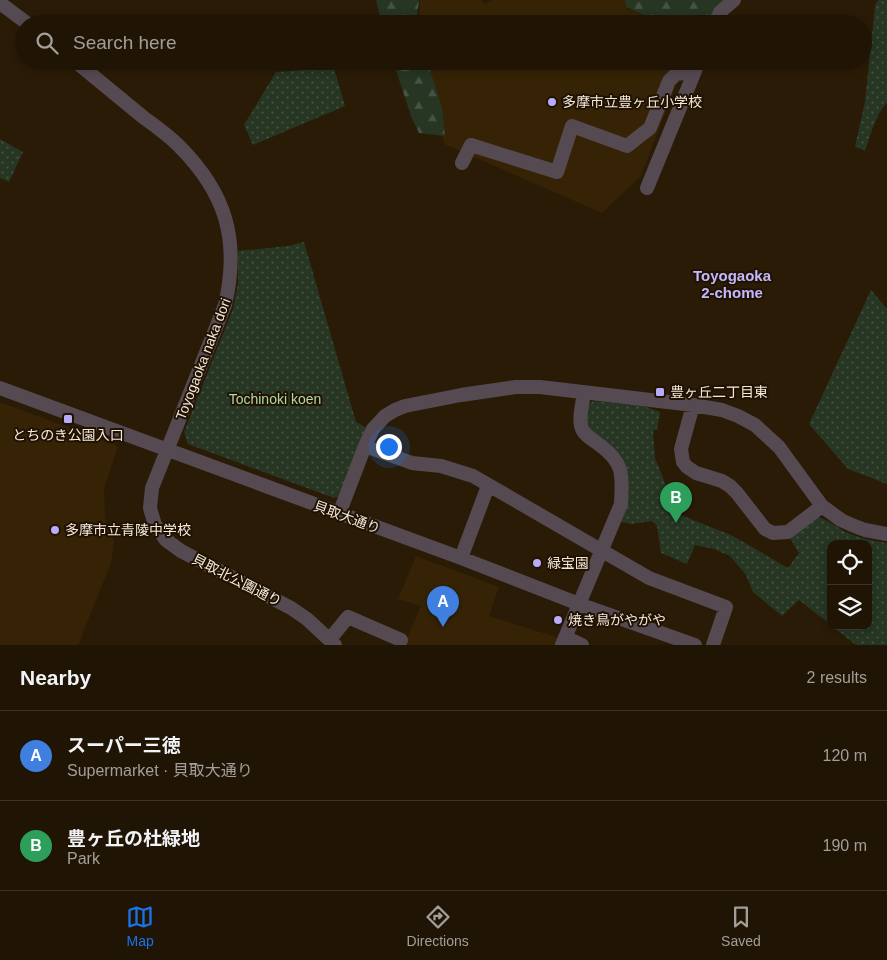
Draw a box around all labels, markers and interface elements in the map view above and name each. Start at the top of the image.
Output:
search box [15,15,872,70]
icon: search [33,29,61,57]
text: Search here [73,32,177,53]
place label: 多摩市立豊ヶ丘小学校 [562,94,702,110]
marker: 多摩市立豊ヶ丘小学校 [546,96,558,108]
district label: Toyogaoka 2-chome [693,267,772,301]
street label: Toyogaoka naka dori [172,296,234,422]
place label: 豊ヶ丘二丁目東 [670,384,768,400]
marker: 豊ヶ丘二丁目東 [654,386,666,398]
park label: Tochinoki koen [229,391,321,407]
marker: とちのき公園入口 [62,413,74,425]
place label: とちのき公園入口 [12,427,124,443]
your location [376,434,402,460]
pin: B [660,482,692,523]
street label: 貝取大通り [311,498,383,536]
place label: 多摩市立青陵中学校 [65,522,191,538]
marker: 多摩市立青陵中学校 [49,524,61,536]
map controls [827,540,872,630]
button: locate [827,540,872,585]
street label: 貝取北公園通り [190,551,284,609]
place label: 緑宝園 [547,555,589,571]
marker: 緑宝園 [531,557,543,569]
button: layers [827,585,872,630]
pin: A [427,586,459,627]
place label: 焼き鳥がやがや [568,612,666,628]
marker: 焼き鳥がやがや [552,614,564,626]
text: Nearby [20,666,91,689]
text: 2 results [807,669,867,686]
text: スーパー三徳 [67,735,181,756]
text: A [30,747,42,764]
text: 120 m [823,747,867,764]
text: Supermarket · 貝取大通り [67,762,253,779]
text: 豊ヶ丘の杜緑地 [67,828,200,849]
text: B [30,837,42,854]
text: 190 m [823,837,867,854]
text: Park [67,850,100,867]
tab: Map [126,903,154,949]
tab: Directions [407,903,469,949]
tab: Saved [721,903,761,949]

